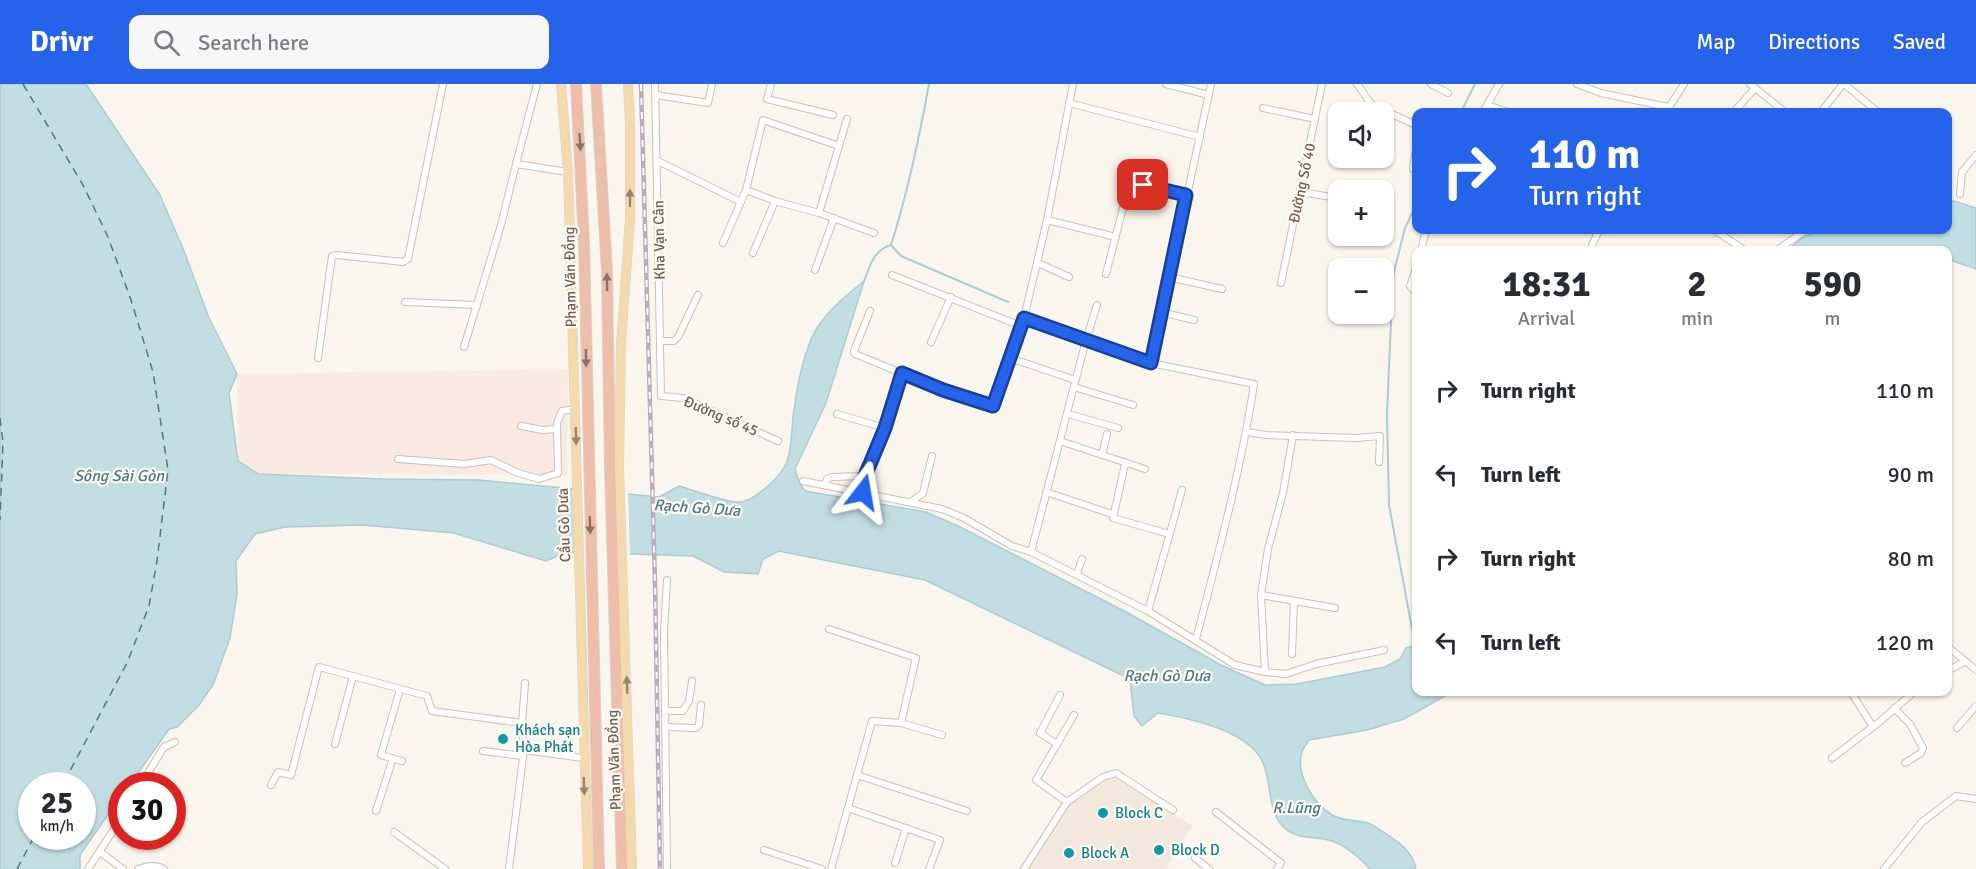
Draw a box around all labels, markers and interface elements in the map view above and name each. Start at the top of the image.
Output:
search box [129,15,549,69]
text: Drivr [30,25,93,59]
icon: search [150,26,183,59]
text: Search here [198,29,309,56]
text: Map [1697,29,1735,55]
text: Directions [1768,29,1860,55]
text: Saved [1893,29,1946,55]
map controls [1328,102,1394,324]
button: sound [1328,102,1394,168]
text: 110 m [1529,129,1640,180]
icon: right [1430,132,1508,210]
one-way arrow [576,133,585,152]
street label: Đường Số 40 [1285,141,1319,225]
pin [1117,159,1168,210]
icon: arrive [1126,168,1159,201]
button: + [1328,180,1394,246]
text: Turn right [1529,180,1642,213]
one-way arrow [625,188,635,207]
street label: Kha Vạn Cân [649,200,669,280]
street label: Phạm Văn Đồng [560,227,580,327]
button: − [1328,258,1394,324]
text: 18:31 [1502,262,1591,307]
text: 2 [1687,262,1707,307]
text: 590 [1803,262,1862,307]
one-way arrow [602,273,612,292]
text: Arrival [1518,306,1575,331]
text: min [1681,306,1713,331]
text: m [1825,306,1841,331]
one-way arrow [582,349,591,368]
icon: right [1430,374,1463,407]
text: Turn right [1481,377,1576,404]
text: 110 m [1876,377,1934,404]
street label: Đường số 45 [681,392,761,440]
one-way arrow [571,427,580,446]
icon: left [1430,458,1463,491]
position arrow [831,460,895,524]
text: Turn left [1481,461,1561,488]
text: 90 m [1888,461,1934,488]
water label: Sông Sài Gòn [74,466,165,486]
street label: Cầu Gò Dưa [554,487,574,563]
water label: Rạch Gò Dưa [653,495,742,521]
one-way arrow [585,515,594,534]
icon: right [1430,542,1463,575]
text: Turn right [1481,545,1576,572]
text: 80 m [1888,545,1934,572]
icon: left [1430,626,1463,659]
text: Turn left [1481,629,1561,656]
text: 120 m [1876,629,1934,656]
water label: Rạch Gò Dưa [1124,666,1211,686]
one-way arrow [622,675,631,694]
street label: Phạm Văn Đồng [603,709,625,811]
place label: Khách sạn Hòa Phát [515,721,581,756]
marker: Khách sạn Hòa Phát [496,732,510,746]
speed limit sign: 30 [108,772,186,850]
one-way arrow [580,776,589,795]
text: 25 [41,785,73,822]
water label: R.Lũng [1272,798,1321,818]
place label: Block C [1115,804,1163,822]
marker: Block C [1096,806,1110,820]
text: km/h [40,817,74,835]
place label: Block D [1171,841,1220,859]
marker: Block D [1152,843,1166,857]
place label: Block A [1081,844,1129,862]
marker: Block A [1062,846,1076,860]

